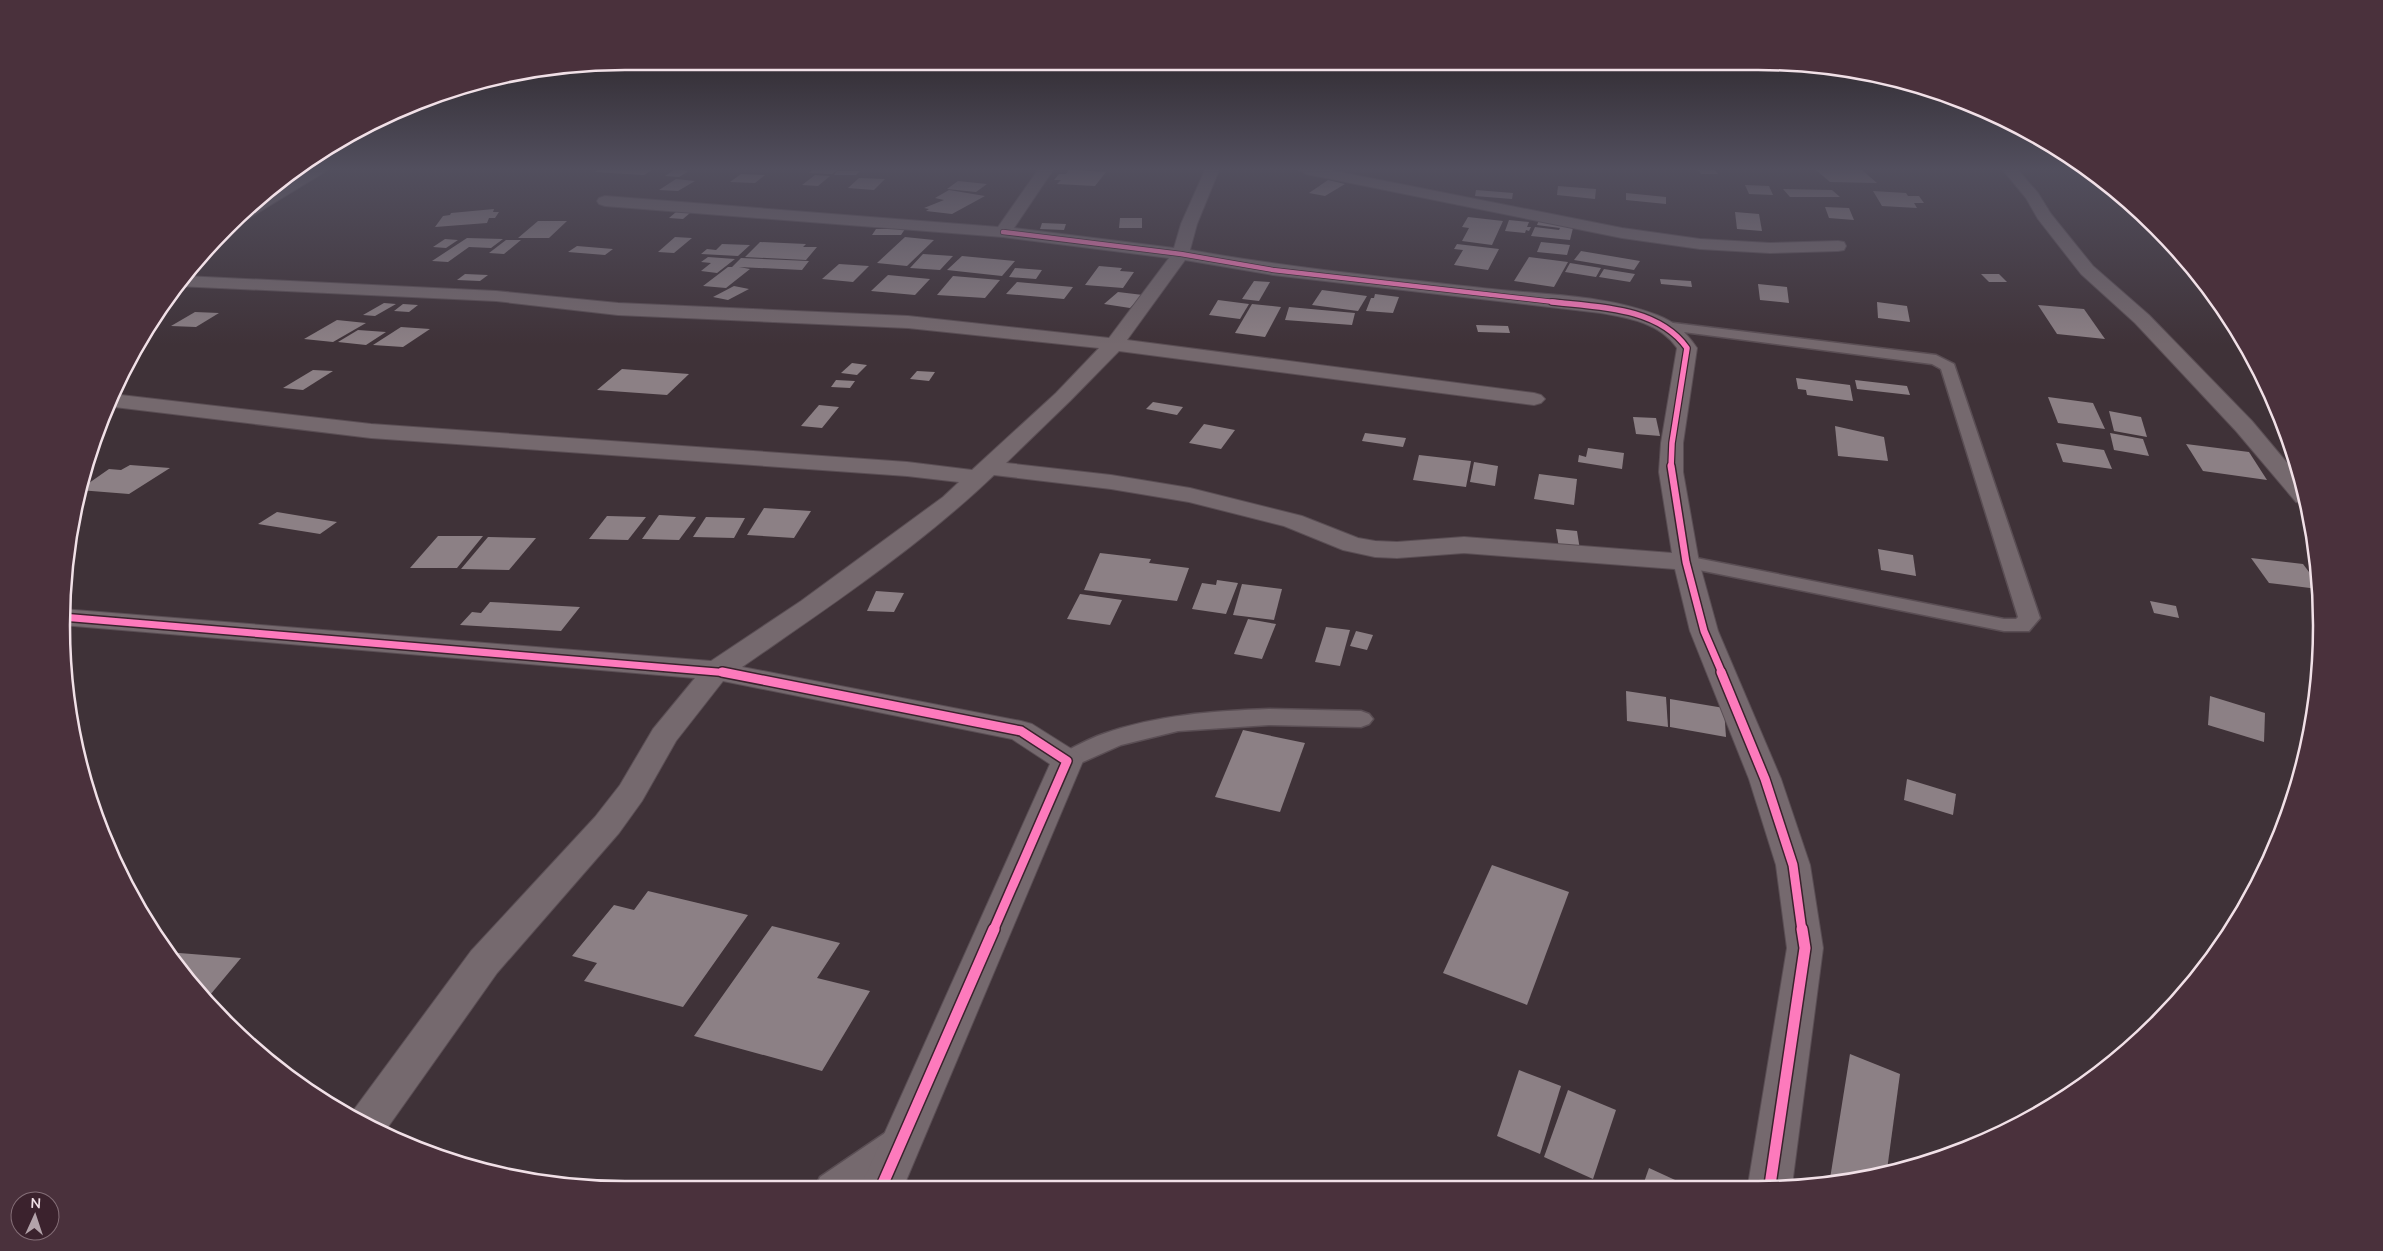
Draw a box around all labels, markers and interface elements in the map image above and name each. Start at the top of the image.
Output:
north arrow [10,1191,60,1241]
text: N [30,1194,41,1212]

